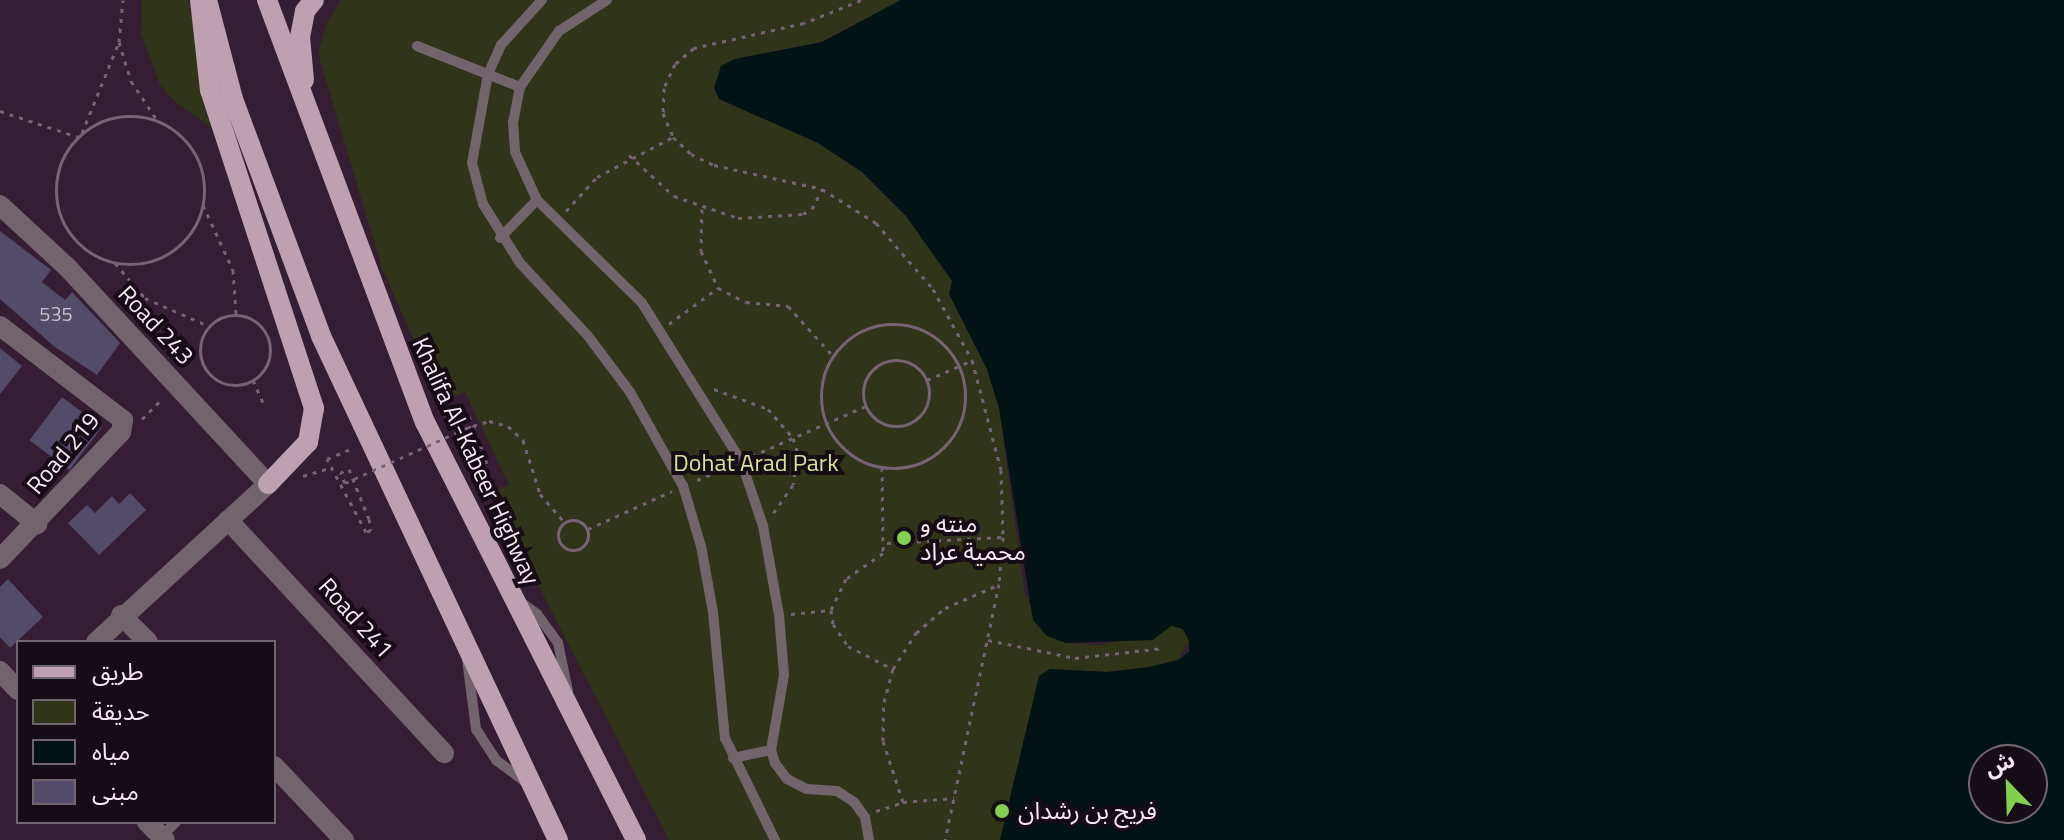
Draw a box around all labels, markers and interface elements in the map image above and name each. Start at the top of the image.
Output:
street label: Road 243 [112,280,200,370]
house number: 535 [39,301,73,325]
street label: Khalifa Al-Kabeer Highway [406,333,546,589]
street label: Road 219 [21,406,105,500]
park label: Dohat Arad Park [673,449,839,477]
place label: منته و محمية عراد [920,510,1026,566]
marker: منته و محمية عراد [895,529,913,547]
street label: Road 241 [313,572,399,664]
legend [16,640,276,824]
text: طريق [92,653,144,689]
text: حديقة [92,693,150,729]
text: مياه [92,733,130,769]
text: ش [1979,742,2020,785]
north arrow [1968,744,2048,824]
text: مبنى [92,773,139,809]
place label: فريج بن رشدان [1018,797,1157,825]
marker: فريج بن رشدان [993,802,1011,820]

